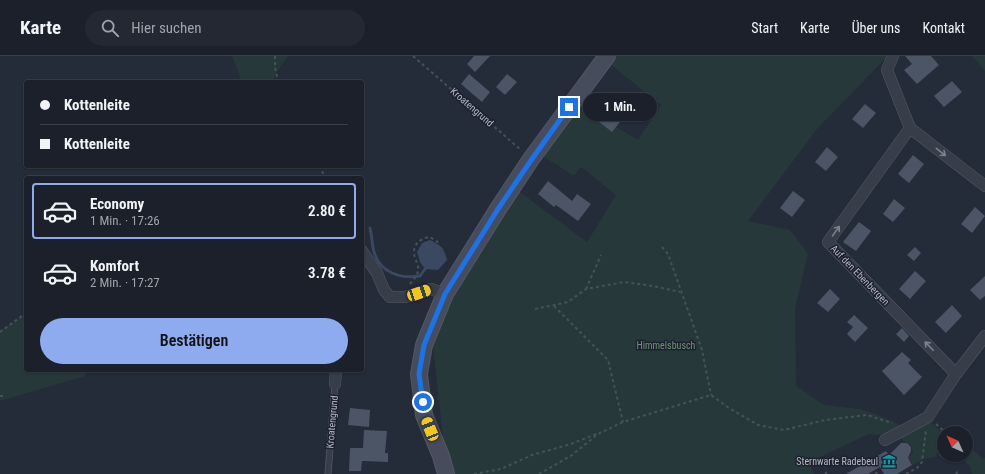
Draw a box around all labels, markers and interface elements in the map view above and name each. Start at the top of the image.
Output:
search box [85,10,365,46]
text: Karte [20,16,61,39]
icon: search [99,17,121,39]
text: Hier suchen [131,19,202,37]
text: Start [751,20,778,36]
text: Karte [800,20,830,36]
text: Über uns [852,20,900,36]
text: Kontakt [922,20,965,36]
street label: Kroatengrund [448,85,496,129]
callout: 1 Min. [583,93,657,121]
text: Kottenleite [64,96,130,114]
route end [560,98,578,116]
text: 1 Min. [604,99,636,114]
text: Kottenleite [64,135,130,153]
one-way arrow [935,147,946,156]
icon: car [42,193,78,229]
text: Economy [90,195,144,213]
text: 2.80 € [308,202,346,220]
text: 1 Min. · 17:26 [90,213,160,228]
one-way arrow [832,226,840,237]
street label: Auf den Ebenbergen [829,243,892,307]
icon: car [42,255,78,291]
text: Komfort [90,257,139,275]
text: 3.78 € [308,264,346,282]
text: 2 Min. · 17:27 [90,275,160,290]
car [406,283,432,303]
button: Bestätigen [40,318,348,364]
park label: Himmelsbusch [637,340,696,351]
one-way arrow [924,341,934,351]
route start [414,393,432,411]
street label: Kroatengrund [324,395,340,449]
car [420,416,440,442]
north arrow [937,426,973,462]
map controls [937,426,973,462]
museum icon: Sternwarte Radebeul [881,453,897,469]
place label: Sternwarte Radebeul [796,456,878,467]

